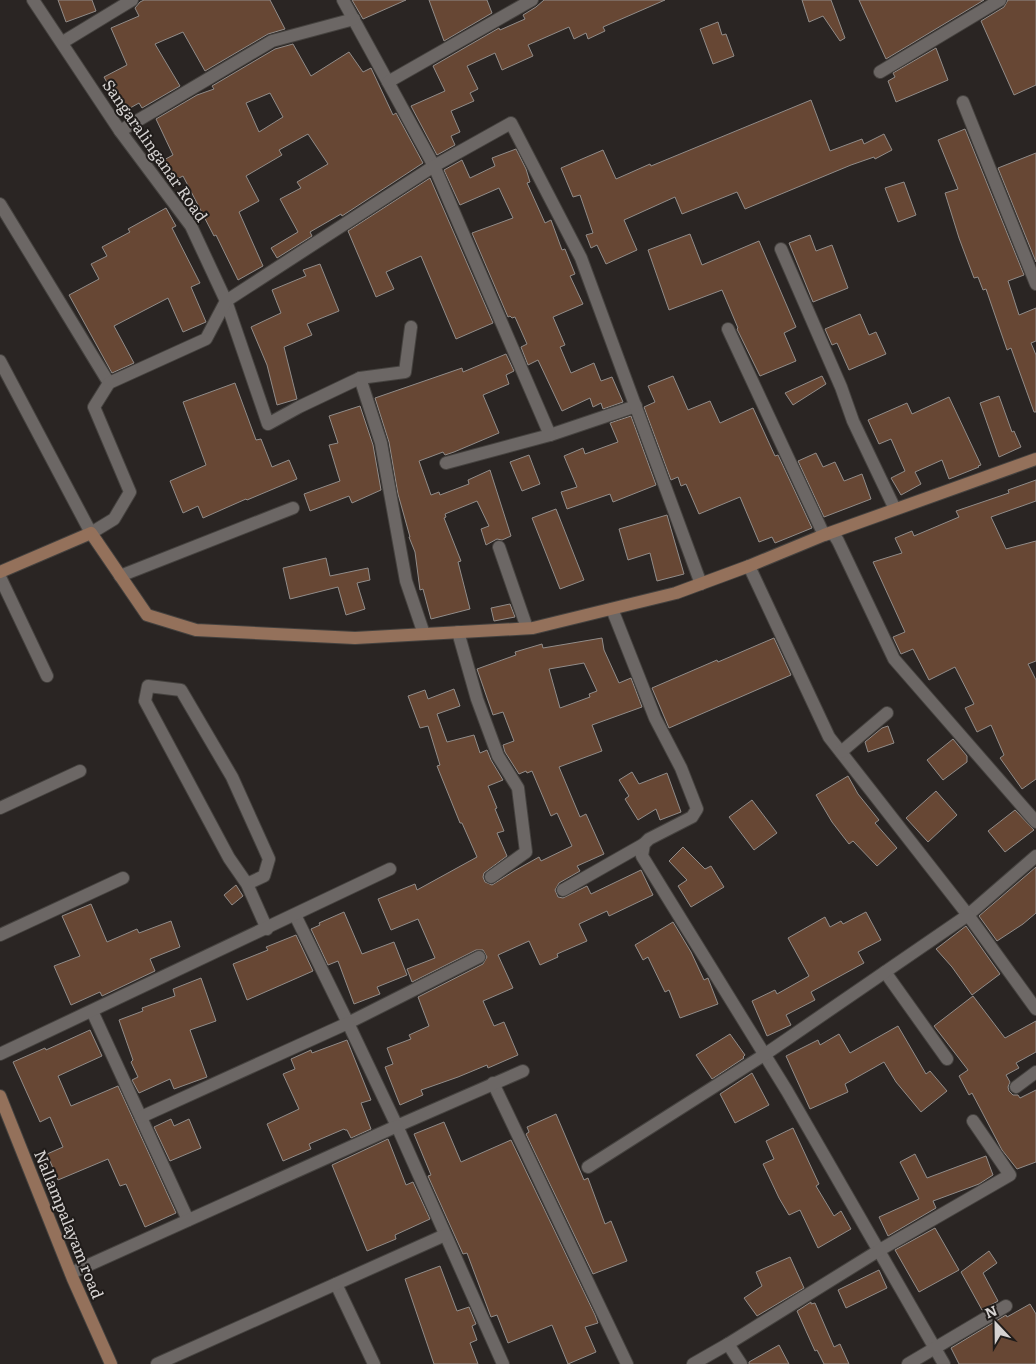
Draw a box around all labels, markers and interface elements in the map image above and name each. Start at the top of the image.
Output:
street label: Sangaralinganar Road [98,74,214,226]
street label: Nallampalayam road [29,1146,111,1302]
north arrow [971,1299,1021,1349]
text: N [982,1299,1000,1322]

